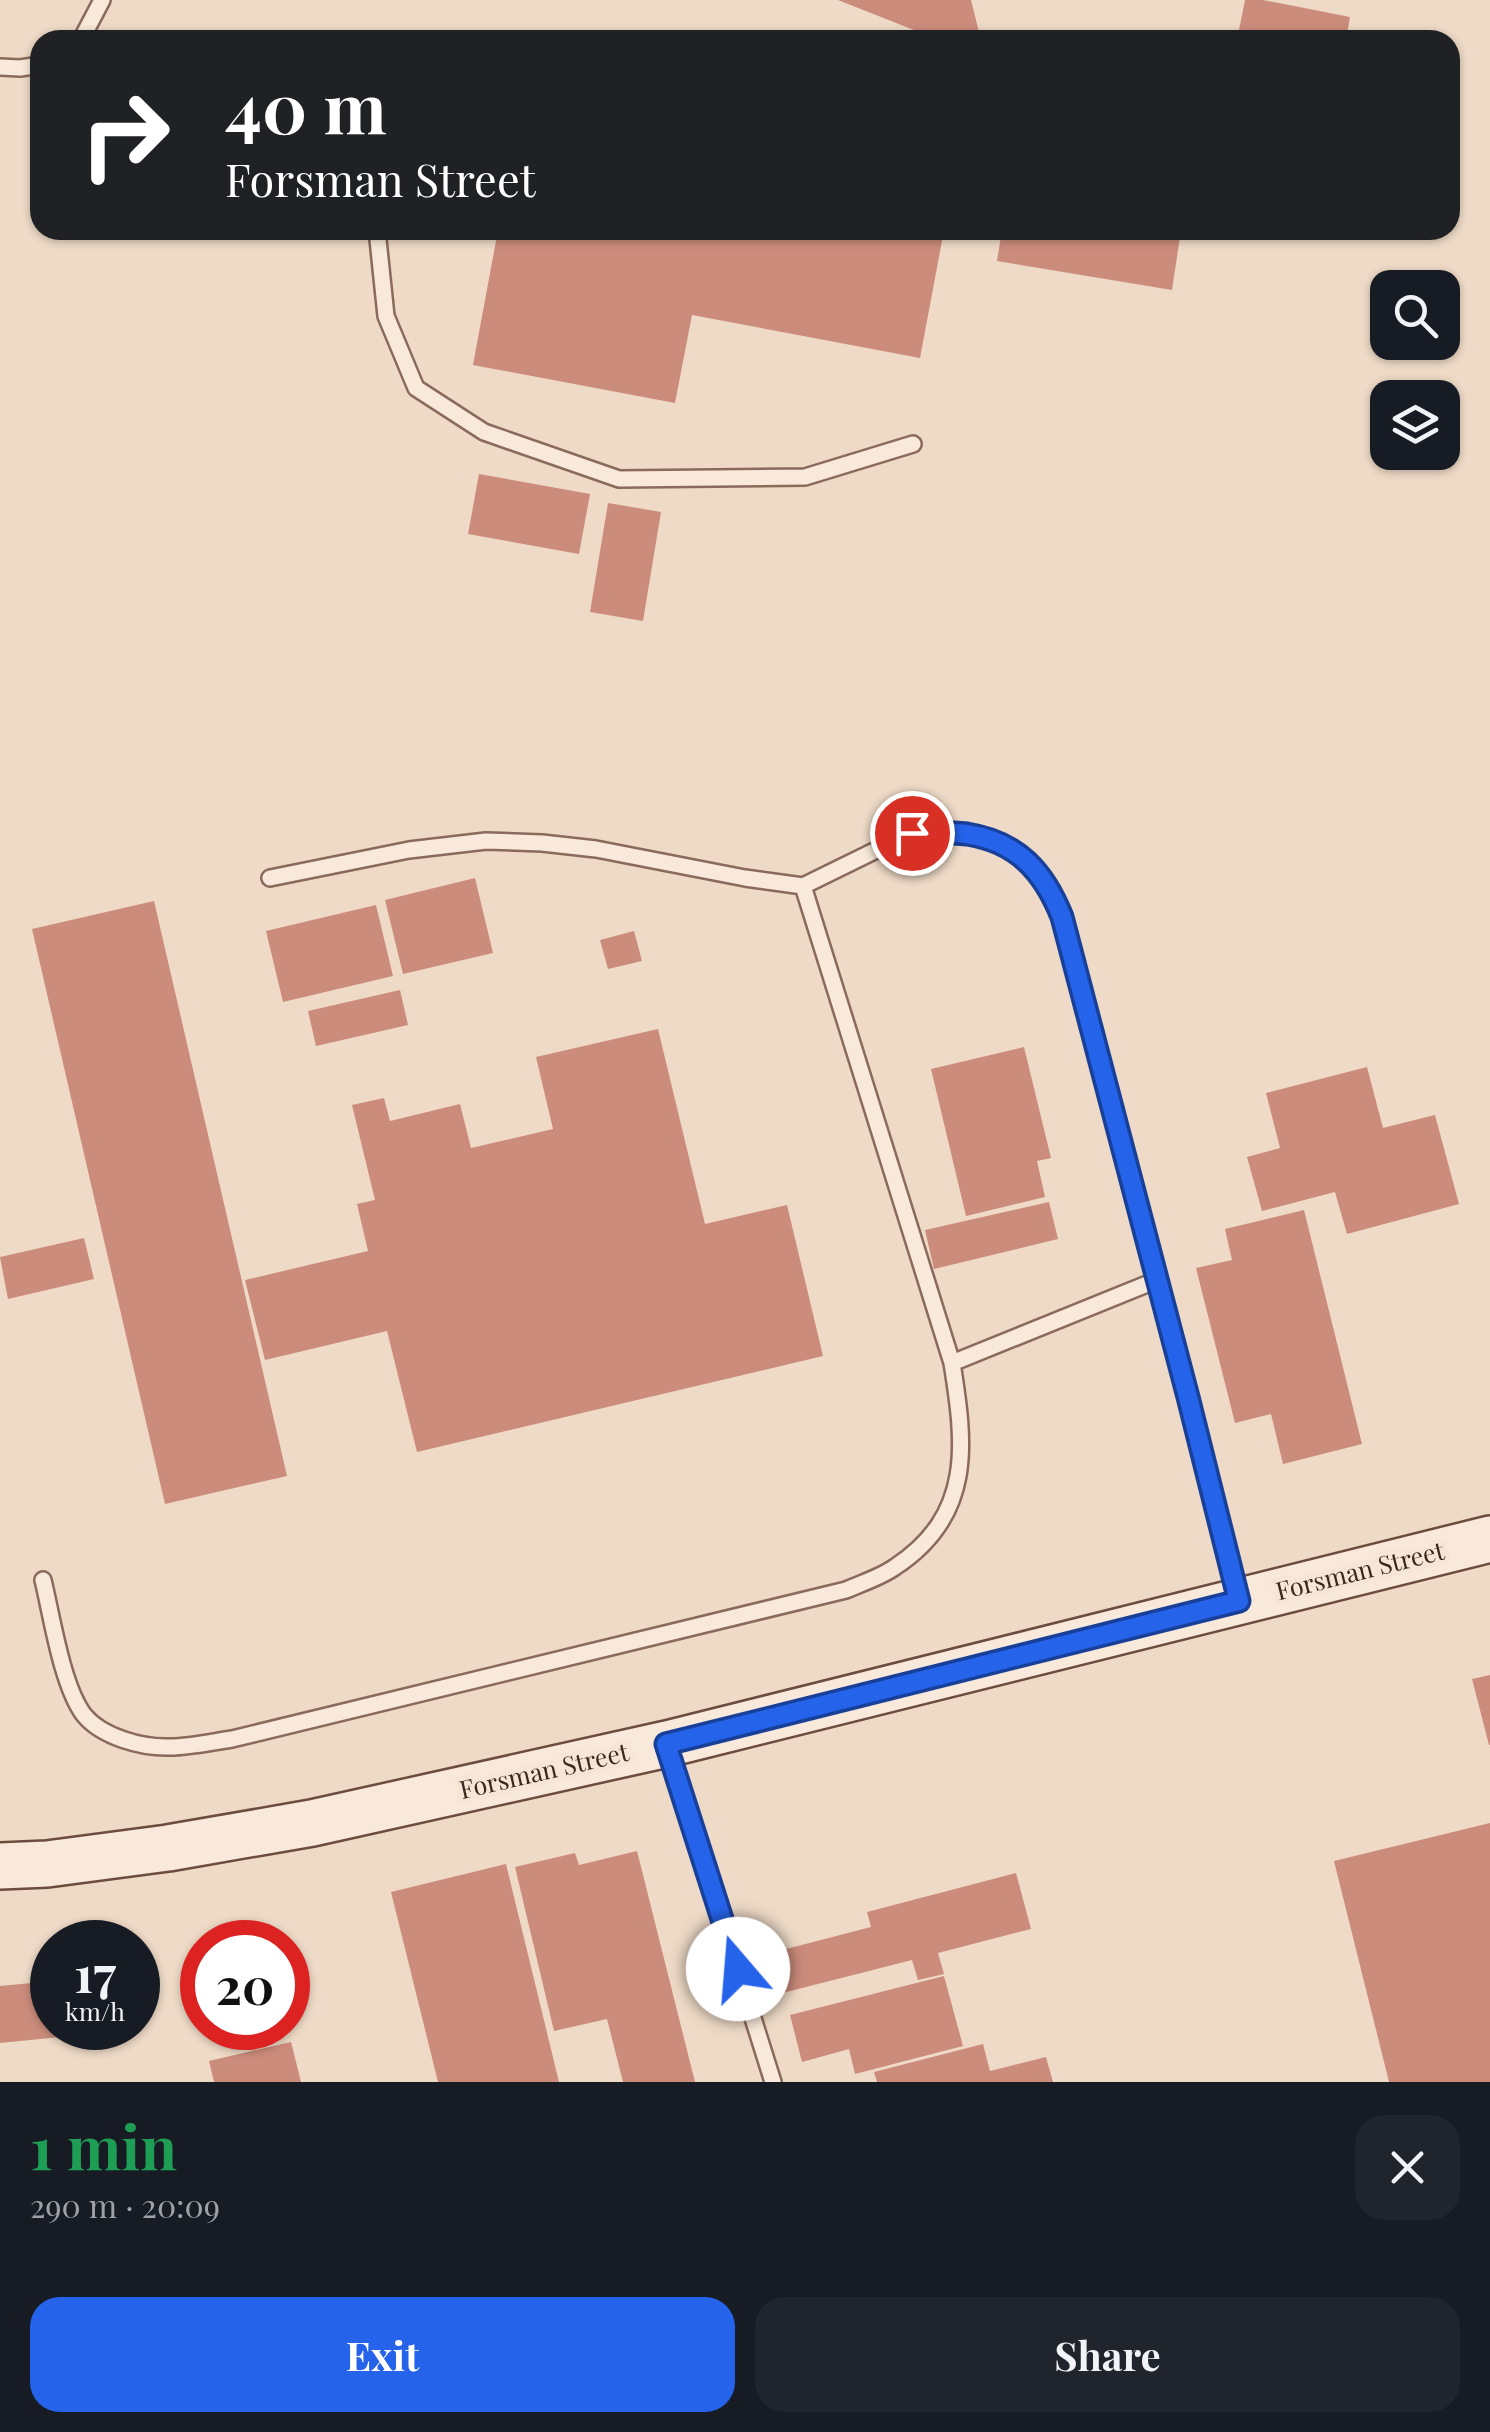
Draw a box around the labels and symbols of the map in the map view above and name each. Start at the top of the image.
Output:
pin [870,791,955,876]
street label: Forsman Street [1272,1532,1448,1606]
street label: Forsman Street [456,1734,633,1805]
position arrow [686,1917,790,2021]
speed limit sign: 20 [180,1920,310,2050]

